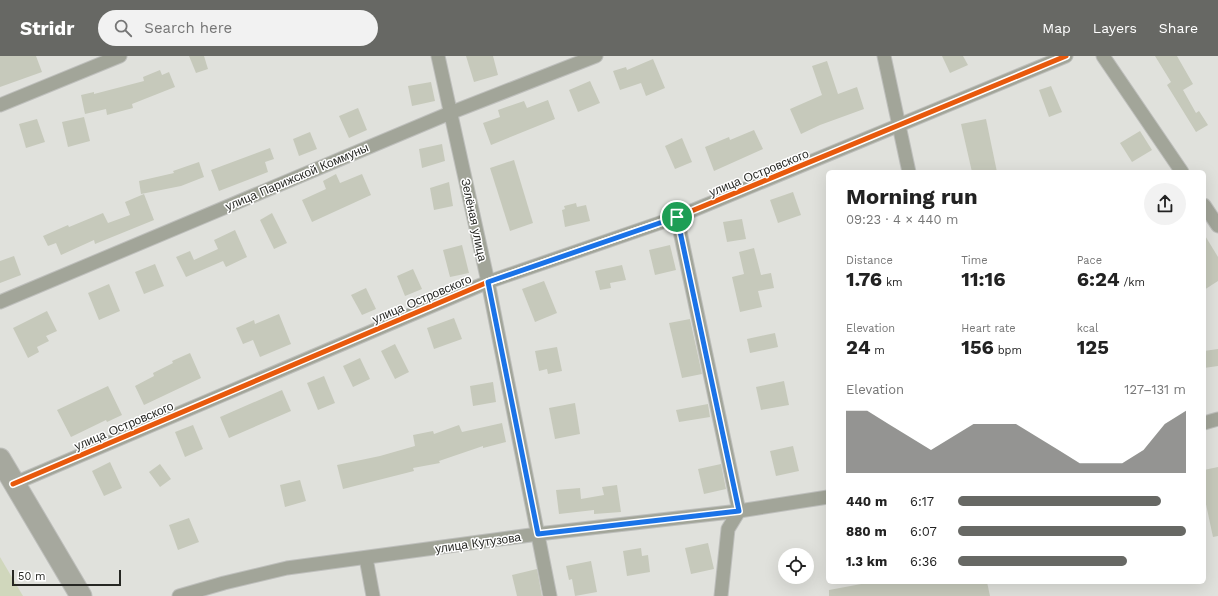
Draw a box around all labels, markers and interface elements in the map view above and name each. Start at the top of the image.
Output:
search box [98,10,378,46]
text: Stridr [20,17,74,40]
icon: search [112,17,134,39]
text: Search here [144,19,232,37]
text: Map [1042,20,1071,36]
text: Layers [1093,20,1137,36]
text: Share [1159,20,1198,36]
street label: улица Парижской Коммуны [223,140,371,214]
street label: улица Островского [707,146,811,199]
street label: Зелёная улица [458,177,490,263]
button: share [1144,183,1186,225]
text: Morning run [846,184,978,209]
pin [660,200,694,234]
icon: arrive [666,206,688,228]
text: 09:23 · 4 × 440 m [846,212,958,227]
text: Distance [846,254,893,267]
text: Time [961,254,988,267]
text: Pace [1077,254,1102,267]
text: 1.76 [846,267,882,291]
text: 11:16 [961,267,1006,291]
text: 6:24 [1077,267,1120,291]
street label: улица Островского [370,272,474,326]
text: km [882,276,903,289]
text: /km [1120,276,1145,289]
text: Elevation [846,322,895,335]
text: Heart rate [961,322,1016,335]
text: kcal [1077,322,1098,335]
text: 24 [846,335,871,359]
text: 156 [961,335,994,359]
text: 125 [1077,335,1109,359]
text: m [871,344,885,357]
text: bpm [994,344,1022,357]
text: Elevation [846,382,904,397]
text: 127–131 m [1124,382,1186,397]
street label: улица Островского [72,399,176,453]
text: 440 m [846,494,887,509]
text: 6:17 [910,494,934,509]
text: 880 m [846,524,887,539]
text: 6:07 [910,524,937,539]
street label: улица Кутузова [434,530,522,556]
map controls [778,548,814,584]
button: locate [778,548,814,584]
text: 1.3 km [846,554,887,569]
text: 6:36 [910,554,937,569]
scale bar [12,568,121,587]
text: 50 m [18,570,45,583]

